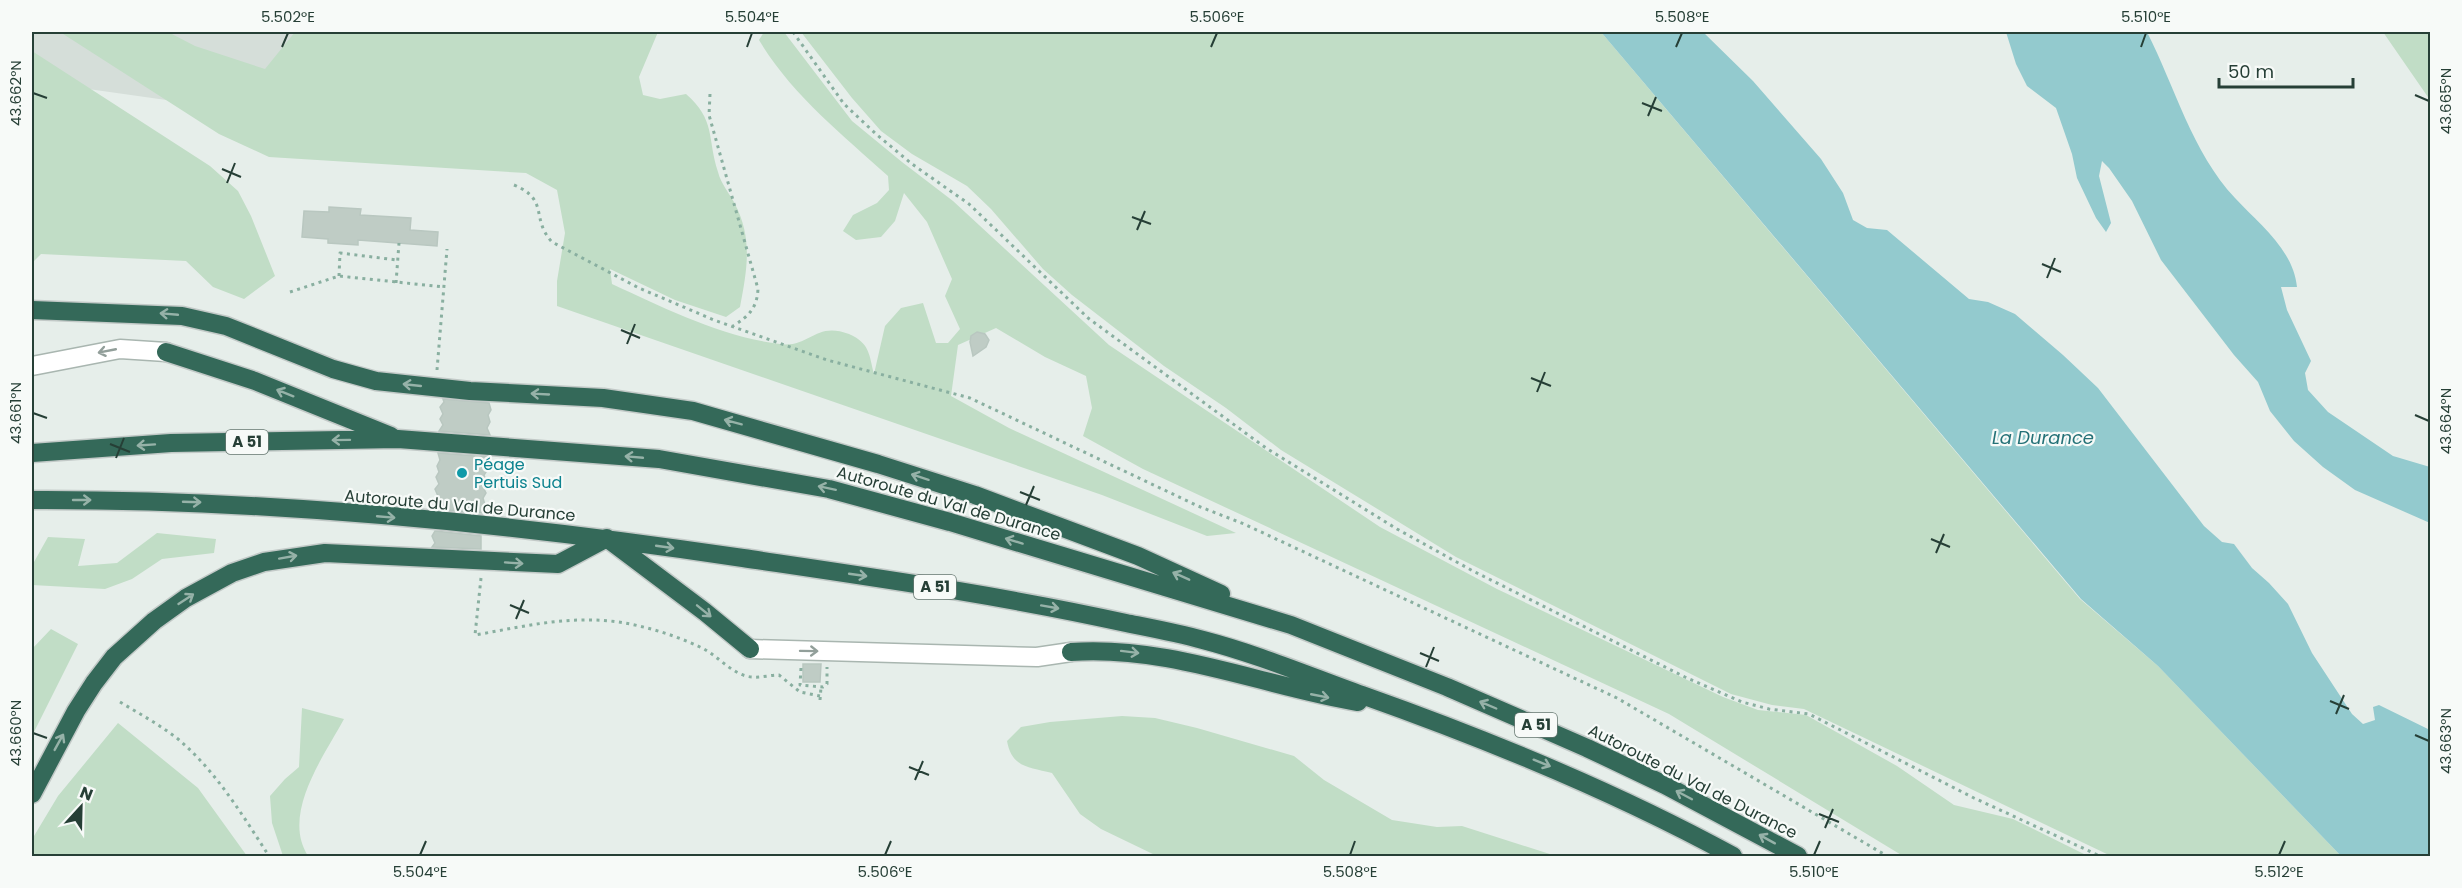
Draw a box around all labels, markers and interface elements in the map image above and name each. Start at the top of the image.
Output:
text: 5.502°E [261,6,315,27]
text: 5.504°E [725,6,779,27]
text: 5.506°E [1190,6,1244,27]
text: 5.508°E [1655,6,1709,27]
text: 5.510°E [2121,6,2171,27]
scale bar [2219,51,2352,89]
text: 50 m [2228,59,2274,84]
text: 43.662°N [5,60,26,126]
text: 43.665°N [2435,68,2456,134]
one-way arrow [160,308,179,319]
one-way arrow [98,346,118,357]
one-way arrow [402,379,422,390]
text: 43.661°N [5,382,26,444]
one-way arrow [277,387,295,398]
text: 43.664°N [2435,388,2456,454]
one-way arrow [531,389,551,400]
one-way arrow [724,416,743,427]
water label: La Durance [1992,425,2094,450]
road number: A 51 [226,430,268,454]
one-way arrow [331,434,351,446]
one-way arrow [136,440,156,451]
one-way arrow [625,451,645,462]
place label: Péage Pertuis Sud [474,453,562,494]
street label: Autoroute du Val de Durance [834,460,1064,547]
marker: Péage Pertuis Sud [455,466,469,480]
one-way arrow [911,471,930,482]
one-way arrow [817,482,836,494]
street label: Autoroute du Val de Durance [343,484,577,527]
one-way arrow [72,494,92,506]
one-way arrow [181,497,201,508]
one-way arrow [376,512,396,523]
one-way arrow [1005,535,1024,546]
one-way arrow [654,541,674,552]
one-way arrow [278,551,297,562]
one-way arrow [503,557,523,568]
one-way arrow [1172,569,1190,581]
one-way arrow [847,570,867,581]
road number: A 51 [914,575,956,599]
one-way arrow [178,592,195,605]
one-way arrow [1040,602,1059,613]
one-way arrow [696,605,712,618]
one-way arrow [798,645,818,657]
one-way arrow [1119,647,1139,658]
one-way arrow [1309,691,1329,702]
one-way arrow [1479,698,1497,709]
text: 43.660°N [5,700,26,766]
text: 43.663°N [2435,708,2456,774]
road number: A 51 [1515,713,1557,737]
street label: Autoroute du Val de Durance [1584,719,1801,844]
one-way arrow [53,734,65,751]
one-way arrow [1532,759,1550,770]
north arrow [51,777,111,837]
text: N [77,781,96,806]
one-way arrow [1676,789,1693,801]
one-way arrow [1759,833,1776,845]
text: 5.504°E [393,861,447,882]
text: 5.506°E [858,861,912,882]
text: 5.508°E [1323,861,1377,882]
text: 5.510°E [1789,861,1839,882]
text: 5.512°E [2254,861,2304,882]

